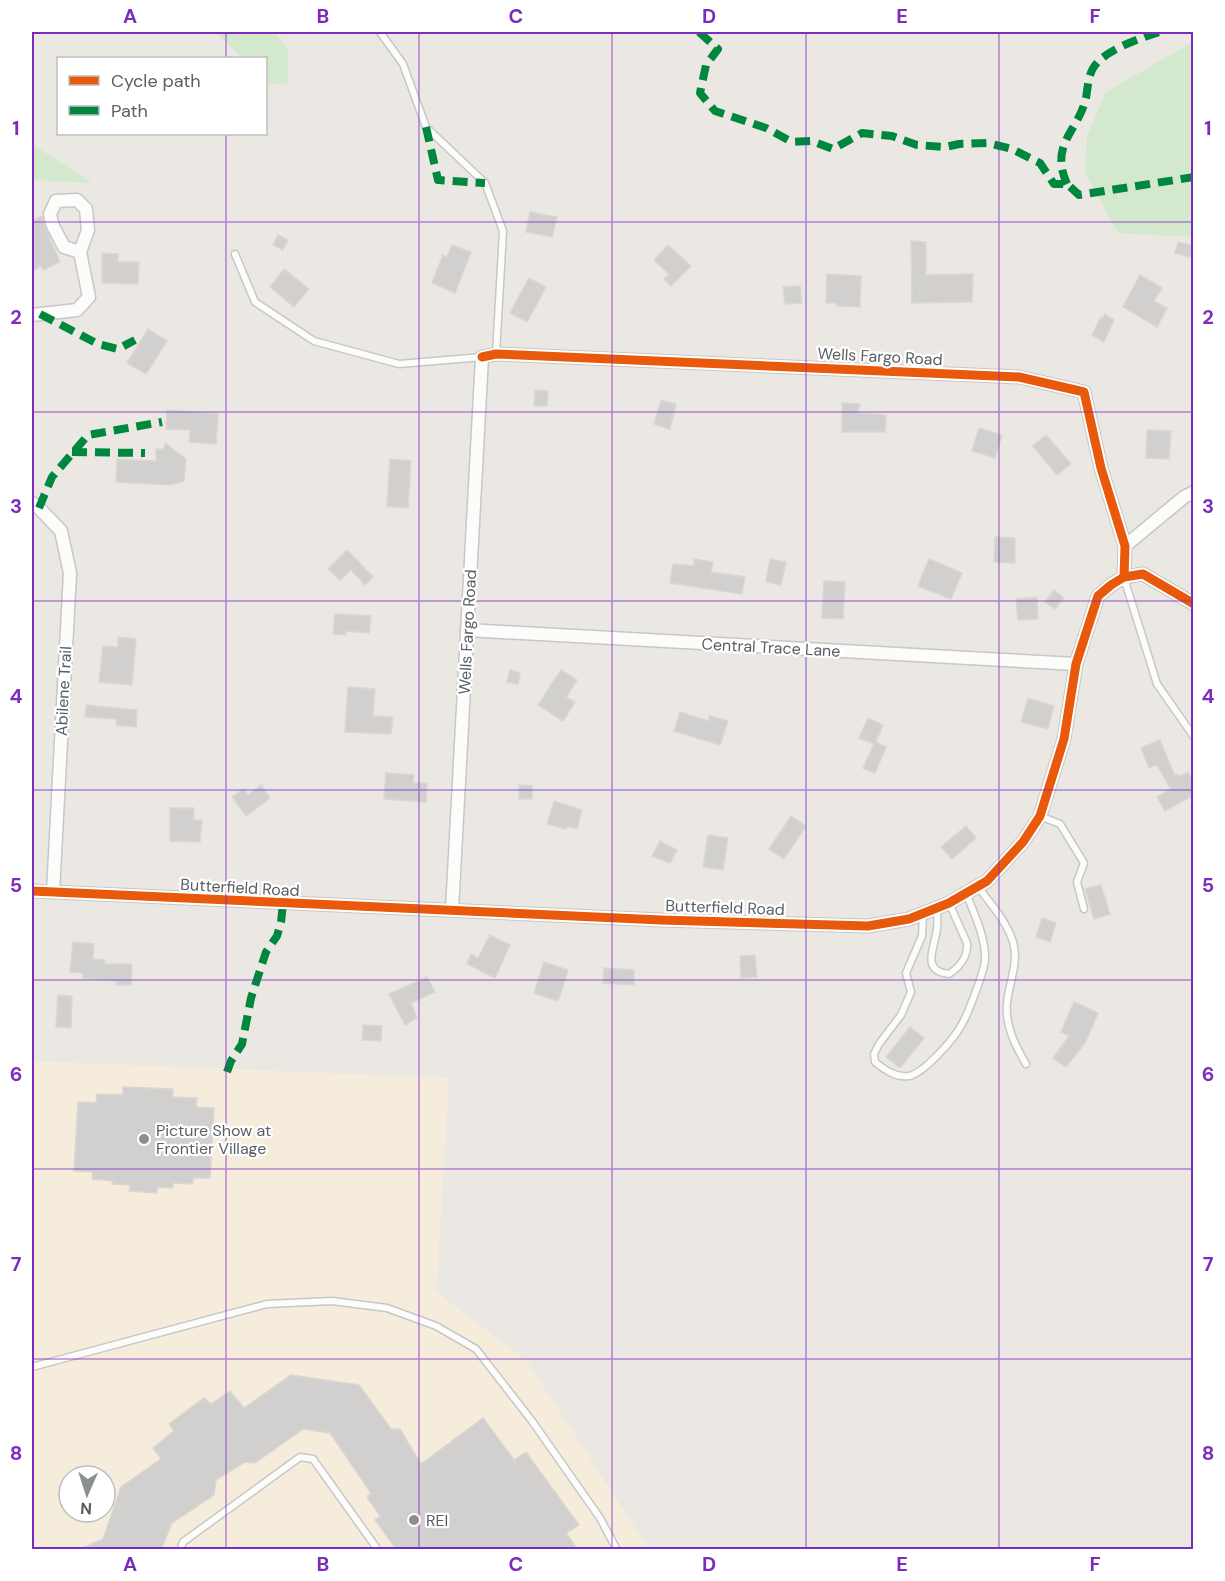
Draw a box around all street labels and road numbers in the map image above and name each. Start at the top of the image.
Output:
street label: Wells Fargo Road [817,343,943,370]
street label: Wells Fargo Road [454,569,481,695]
street label: Central Trace Lane [701,633,841,662]
street label: Abilene Trail [51,646,76,736]
street label: Butterfield Road [180,874,300,901]
street label: Butterfield Road [665,895,785,920]

